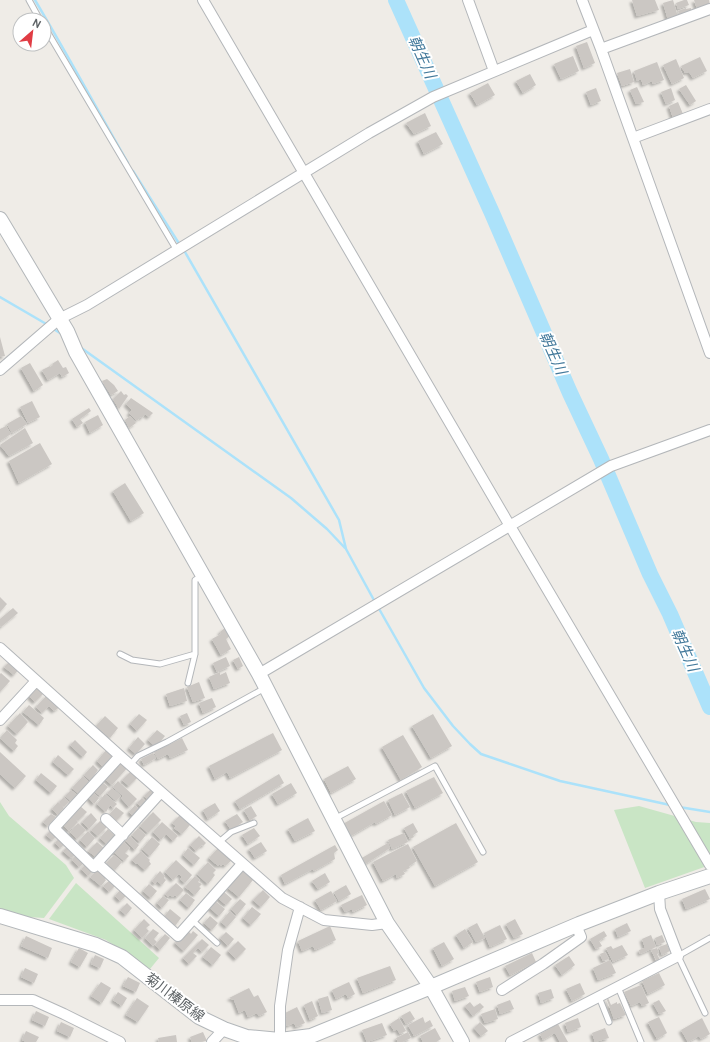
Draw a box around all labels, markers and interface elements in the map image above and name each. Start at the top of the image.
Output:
north arrow [12,12,52,52]
text: N [30,15,43,31]
water label: 朝生川 [405,33,440,83]
water label: 朝生川 [536,329,571,379]
water label: 朝生川 [668,626,703,676]
street label: 菊川榛原線 [142,969,208,1025]

